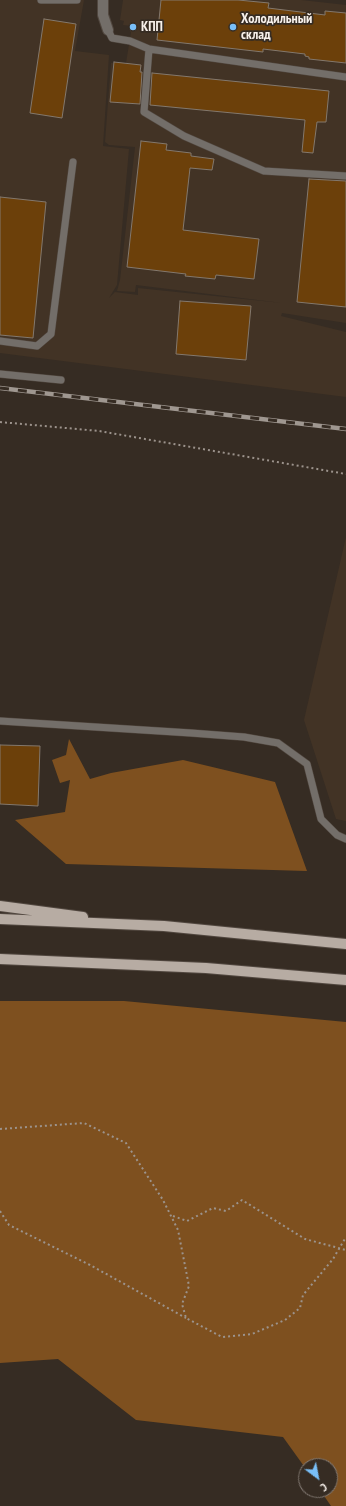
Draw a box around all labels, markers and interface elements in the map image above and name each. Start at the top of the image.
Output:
place label: Холодильный склад [241,11,312,44]
place label: КПП [141,19,163,35]
marker: КПП [128,22,138,32]
marker: Холодильный склад [228,22,238,32]
north arrow [298,1458,338,1498]
text: С [318,1480,330,1495]

